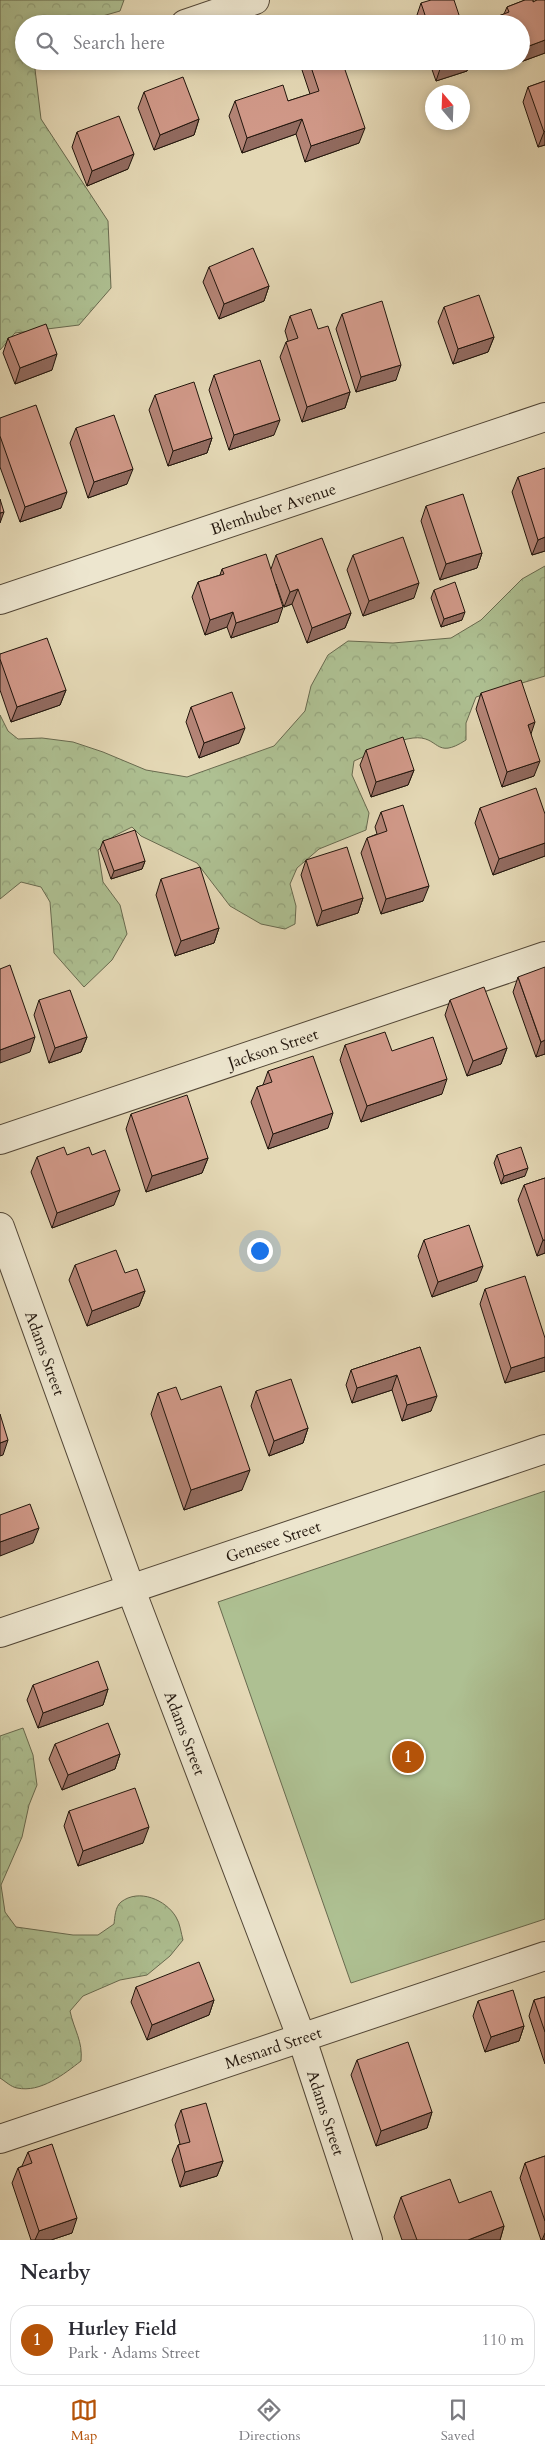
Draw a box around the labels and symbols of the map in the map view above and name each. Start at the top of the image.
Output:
north arrow [425,85,470,130]
street label: Blemhuber Avenue [208,478,339,541]
street label: Jackson Street [223,1023,321,1075]
your location [247,1238,273,1264]
street label: Adams Street [19,1308,70,1399]
street label: Genesee Street [223,1516,324,1568]
street label: Adams Street [159,1688,211,1779]
pin: 1 [392,1738,424,1776]
street label: Mesnard Street [222,2022,325,2075]
street label: Adams Street [301,2068,350,2159]

